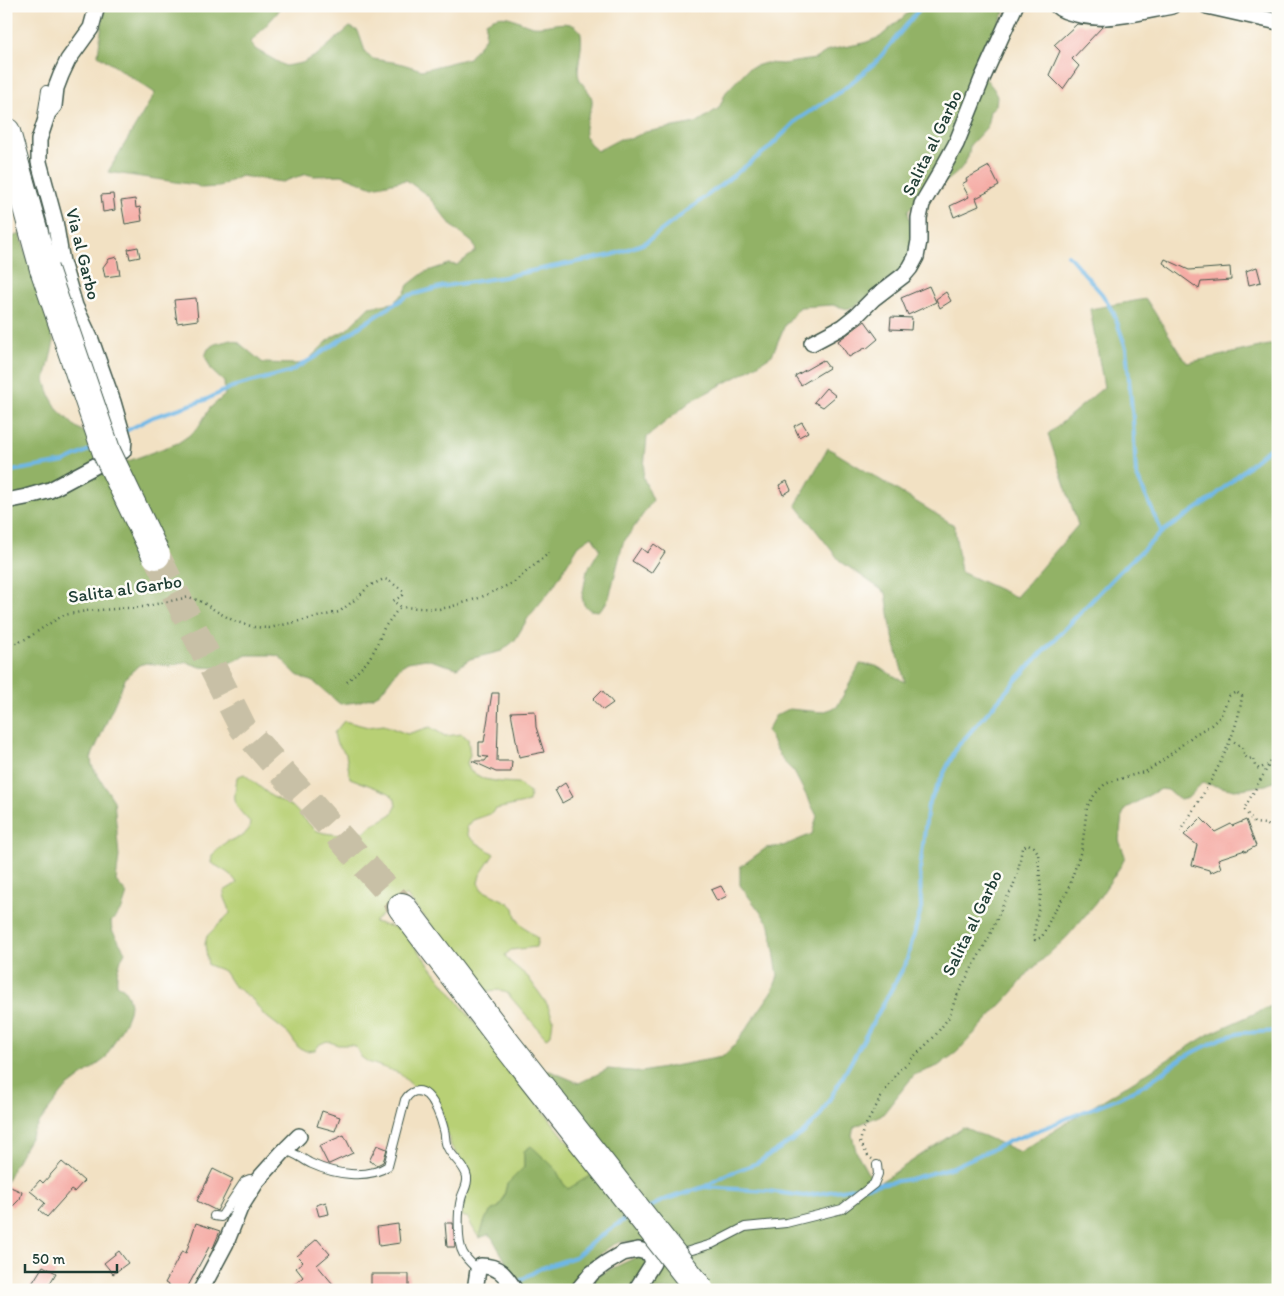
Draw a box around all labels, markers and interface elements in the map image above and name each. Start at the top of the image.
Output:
street label: Salita al Garbo [897,87,967,199]
street label: Via al Garbo [61,206,105,302]
street label: Salita al Garbo [67,570,183,608]
street label: Salita al Garbo [937,867,1007,979]
scale bar [25,1241,118,1273]
text: 50 m [32,1250,65,1268]

